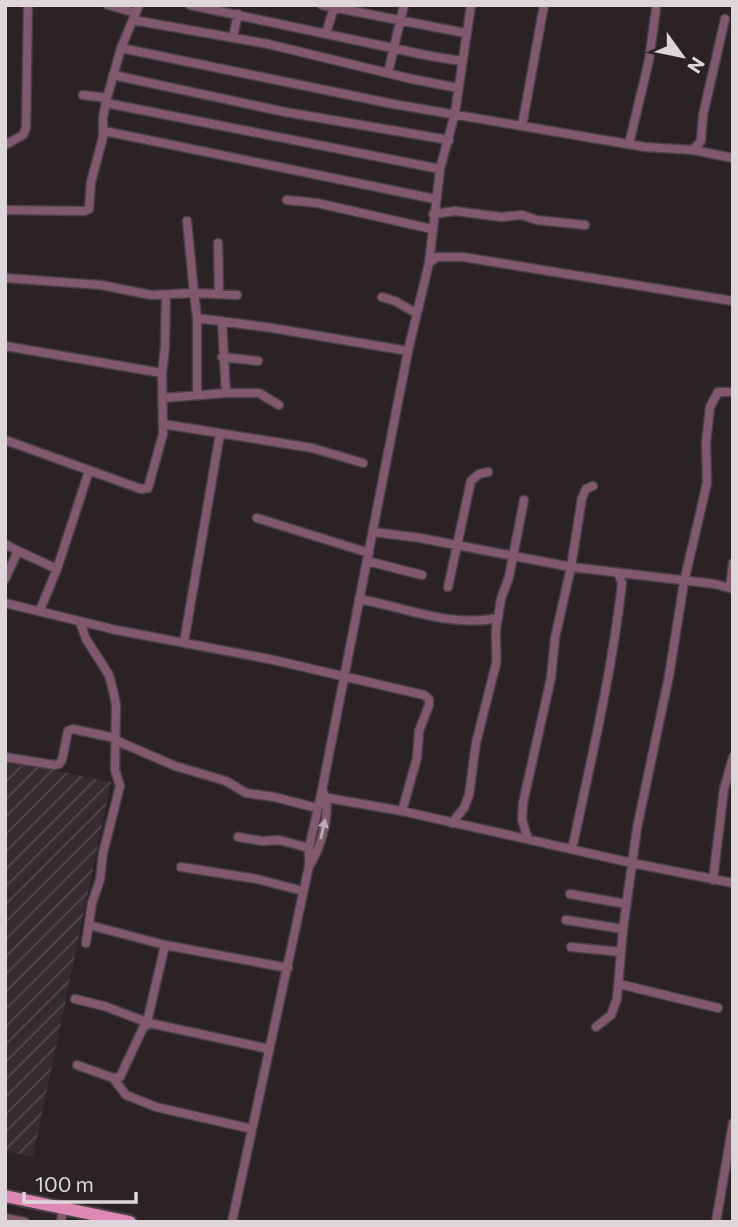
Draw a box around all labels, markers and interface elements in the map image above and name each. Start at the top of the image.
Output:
north arrow [647,21,717,91]
text: N [683,53,710,78]
one-way arrow [318,818,329,840]
scale bar [24,1160,136,1204]
text: 100 m [35,1171,94,1196]

